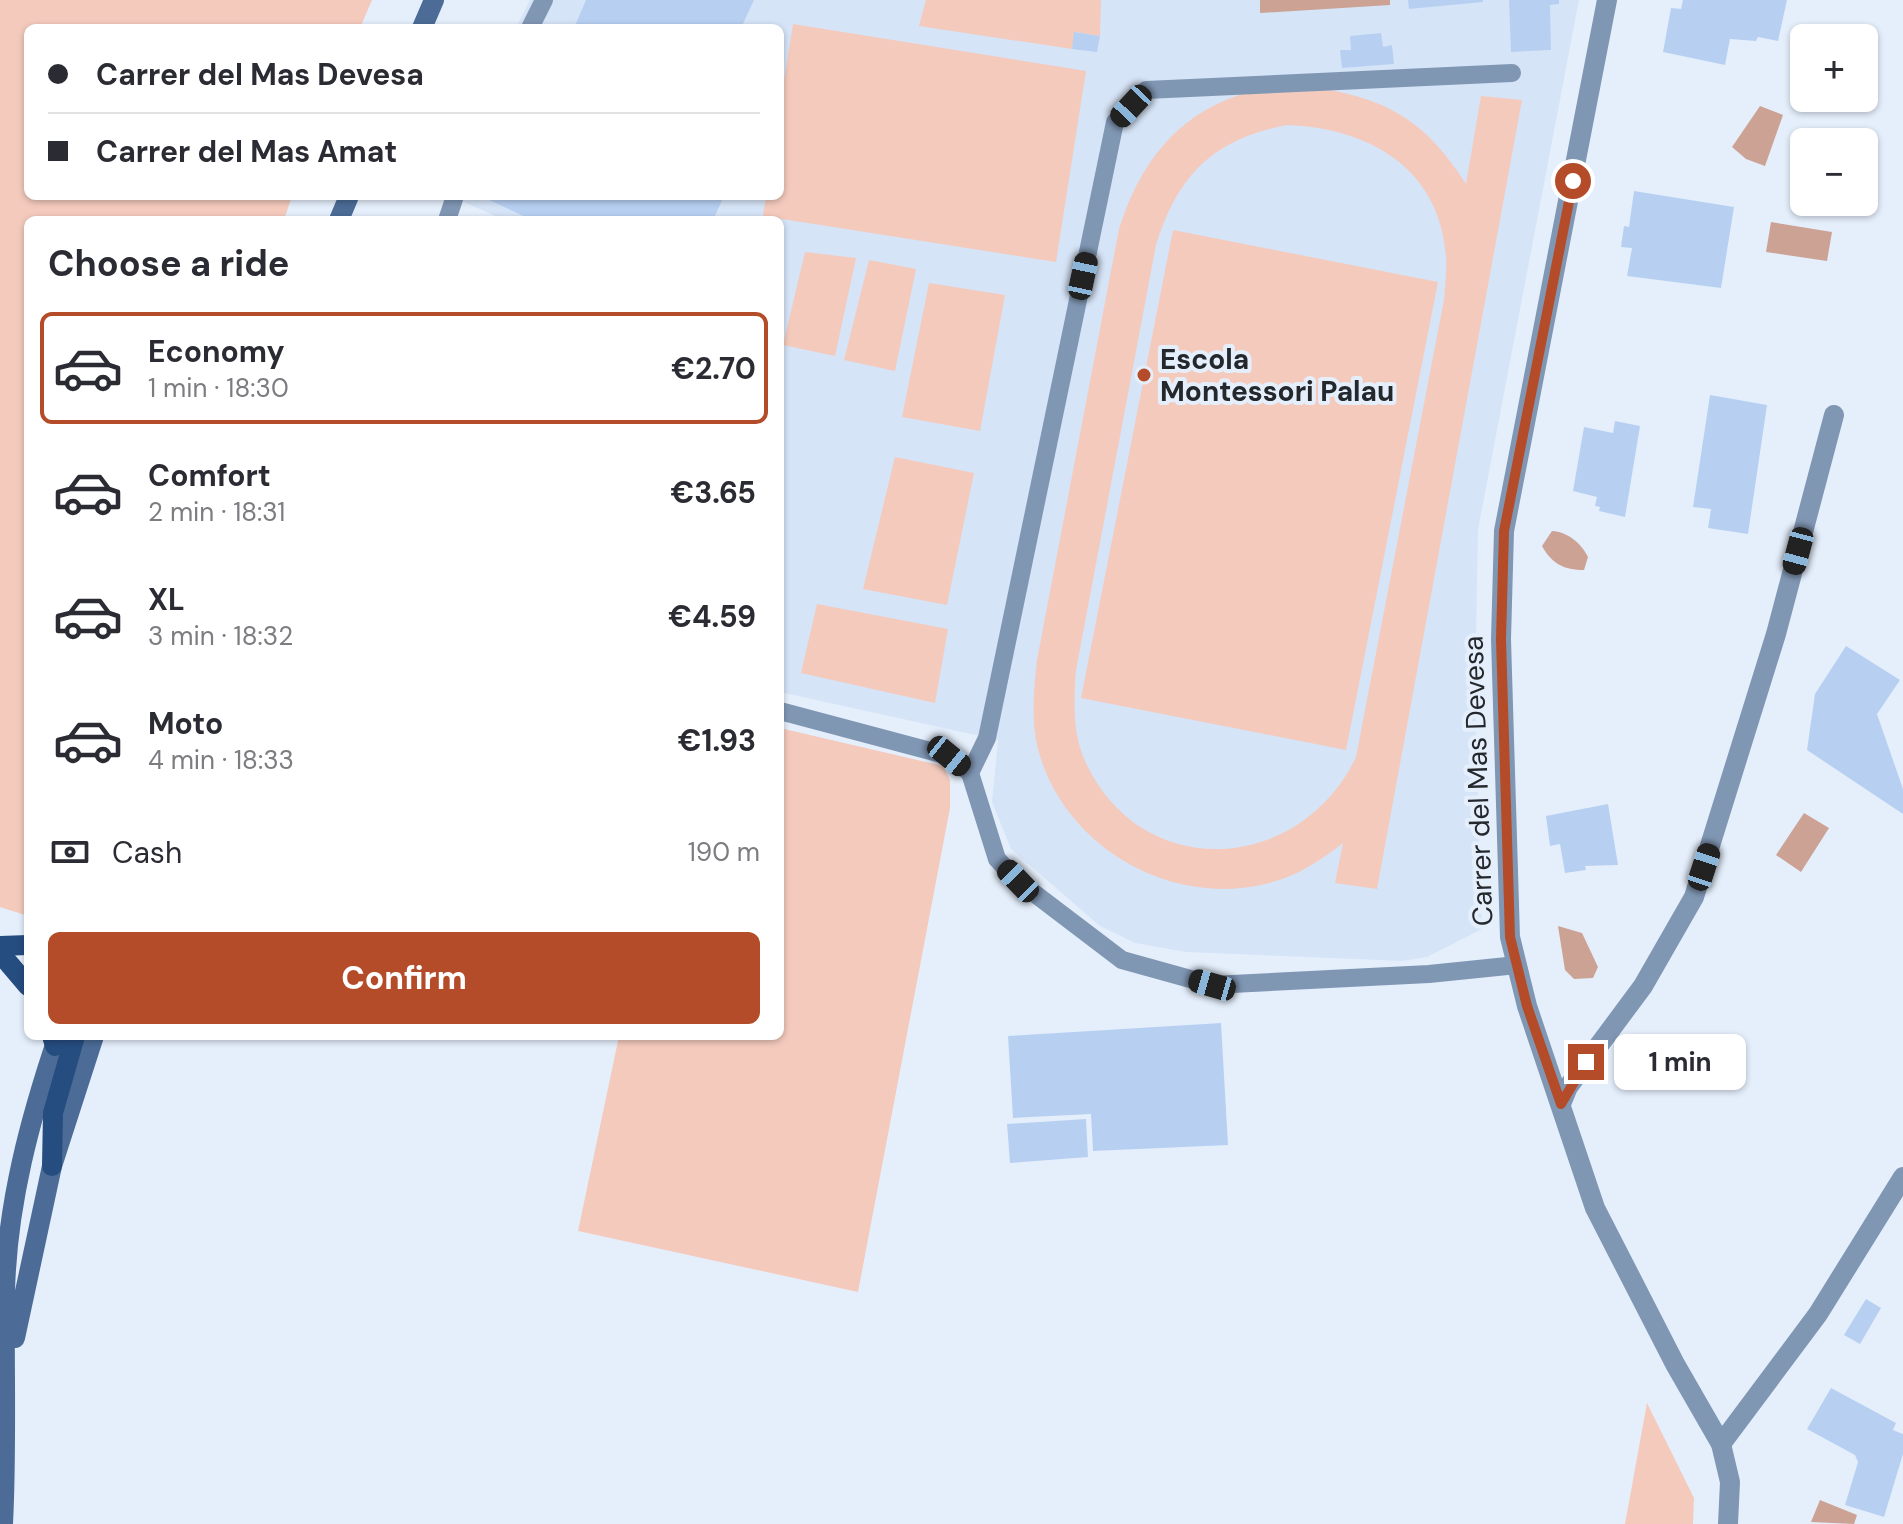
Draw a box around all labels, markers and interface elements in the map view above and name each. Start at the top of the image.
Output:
map controls [1790,24,1878,216]
button: + [1790,24,1878,112]
text: Carrer del Mas Devesa [96,55,424,94]
car [1106,80,1156,132]
button: − [1790,128,1878,216]
text: Carrer del Mas Amat [96,132,397,171]
route start [1555,163,1591,199]
text: Choose a ride [48,240,289,287]
car [1066,250,1100,302]
icon: car [52,332,124,404]
text: Economy [148,332,285,371]
place label: Escola Montessori Palau [1160,341,1394,410]
text: €2.70 [671,349,756,388]
marker: Escola Montessori Palau [1135,366,1153,384]
text: 1 min · 18:30 [148,371,289,405]
icon: car [52,456,124,528]
text: Comfort [148,456,271,495]
text: €3.65 [670,473,756,512]
text: 2 min · 18:31 [148,495,285,529]
car [1780,525,1816,577]
icon: car [52,580,124,652]
text: XL [148,580,185,619]
text: €4.59 [668,597,756,636]
text: 3 min · 18:32 [148,619,293,653]
street label: Carrer del Mas Devesa [1454,635,1502,927]
icon: car [52,704,124,776]
text: Moto [148,704,223,743]
text: €1.93 [678,721,756,760]
car [923,732,975,780]
text: 4 min · 18:33 [148,743,294,777]
icon: cash [48,830,92,874]
text: Cash [112,833,182,872]
text: 190 m [688,835,760,869]
car [1685,840,1723,894]
car [993,855,1043,907]
button: Confirm [48,932,760,1024]
car [1186,967,1238,1003]
callout: 1 min [1614,1034,1746,1090]
route end [1568,1044,1604,1080]
text: 1 min [1648,1045,1712,1079]

